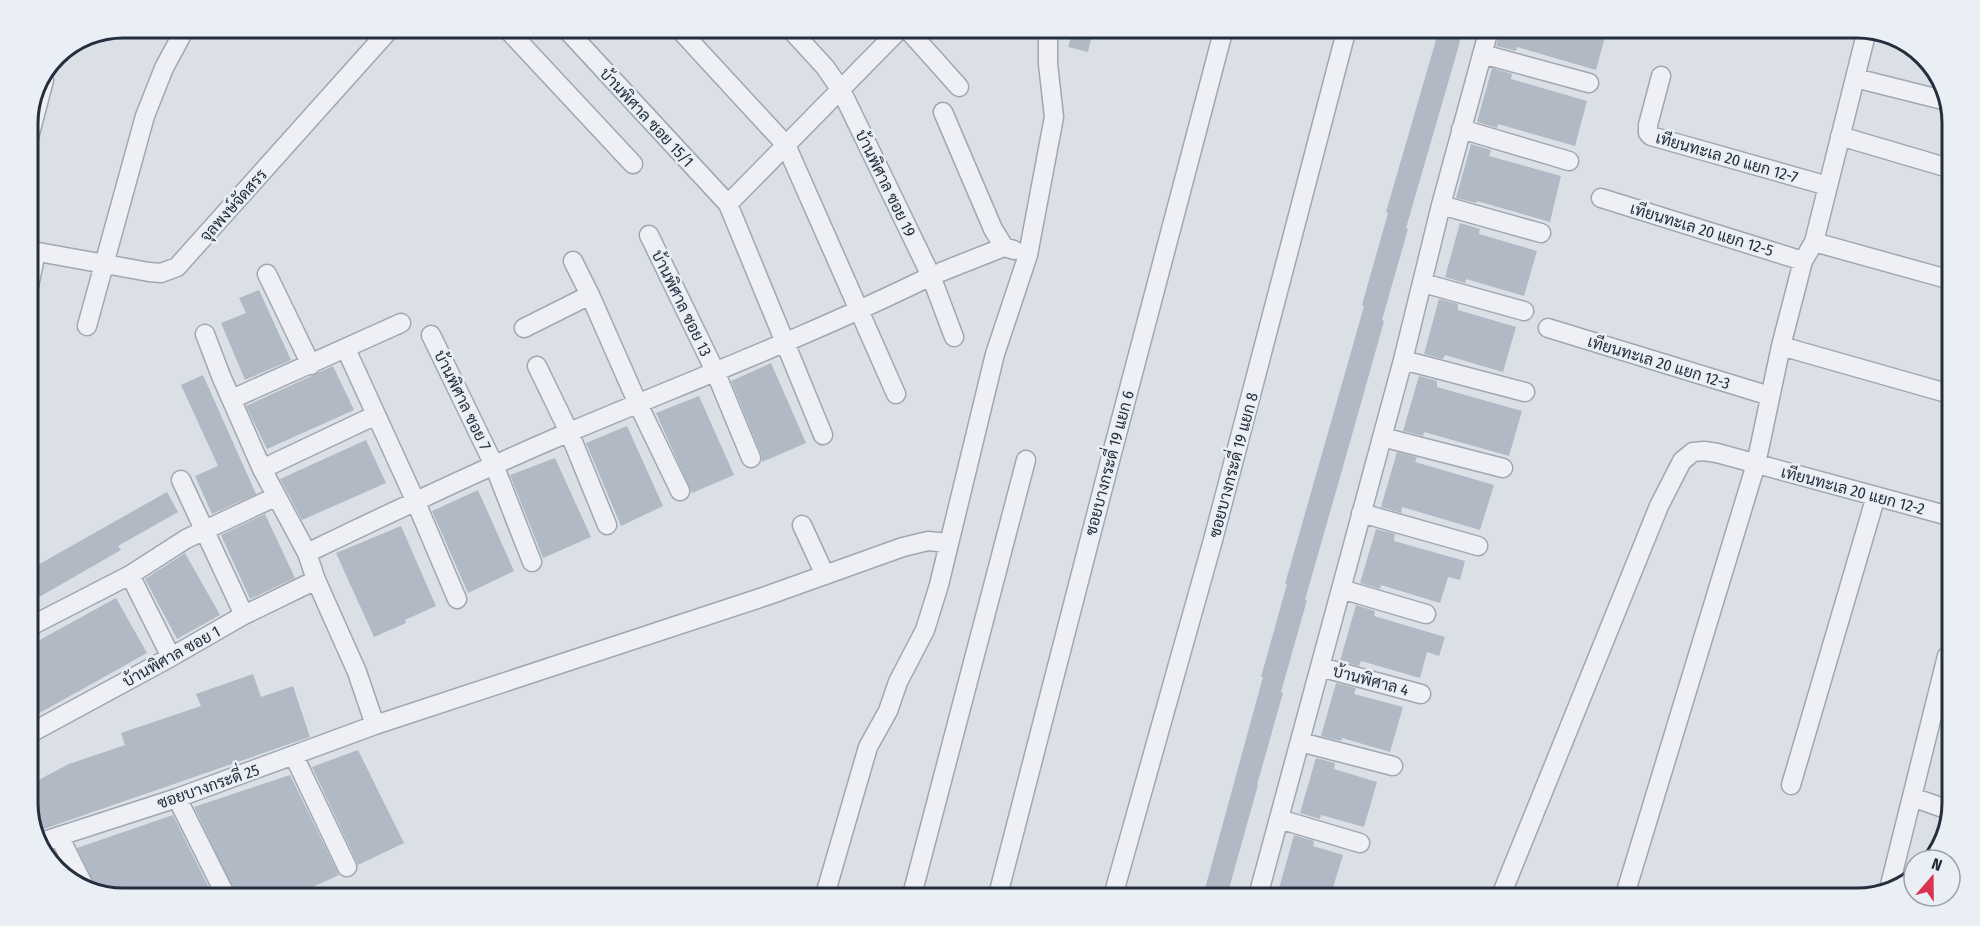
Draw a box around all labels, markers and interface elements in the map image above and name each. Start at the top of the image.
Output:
street label: บ้านพิศาล ซอย 15/1 [596,63,698,171]
street label: บ้านพิศาล ซอย 19 [851,126,921,240]
street label: เทียนทะเล 20 แยก 12-7 [1654,126,1801,187]
street label: จุลพงษ์จัดสรร [194,163,273,247]
street label: เทียนทะเล 20 แยก 12-5 [1628,197,1776,260]
street label: บ้านพิศาล ซอย 13 [648,247,716,359]
street label: เทียนทะเล 20 แยก 12-3 [1585,330,1733,393]
street label: บ้านพิศาล ซอย 7 [430,347,496,454]
street label: ซอยบางกระดี่ 19 แยก 6 [1076,387,1138,538]
street label: ซอยบางกระดี่ 19 แยก 8 [1200,389,1262,540]
street label: เทียนทะเล 20 แยก 12-2 [1779,460,1927,519]
street label: บ้านพิศาล ซอย 1 [119,621,223,691]
street label: บ้านพิศาล 4 [1331,660,1411,700]
street label: ซอยบางกระดี่ 25 [153,755,262,813]
north arrow [1902,848,1962,908]
text: N [1929,854,1945,875]

